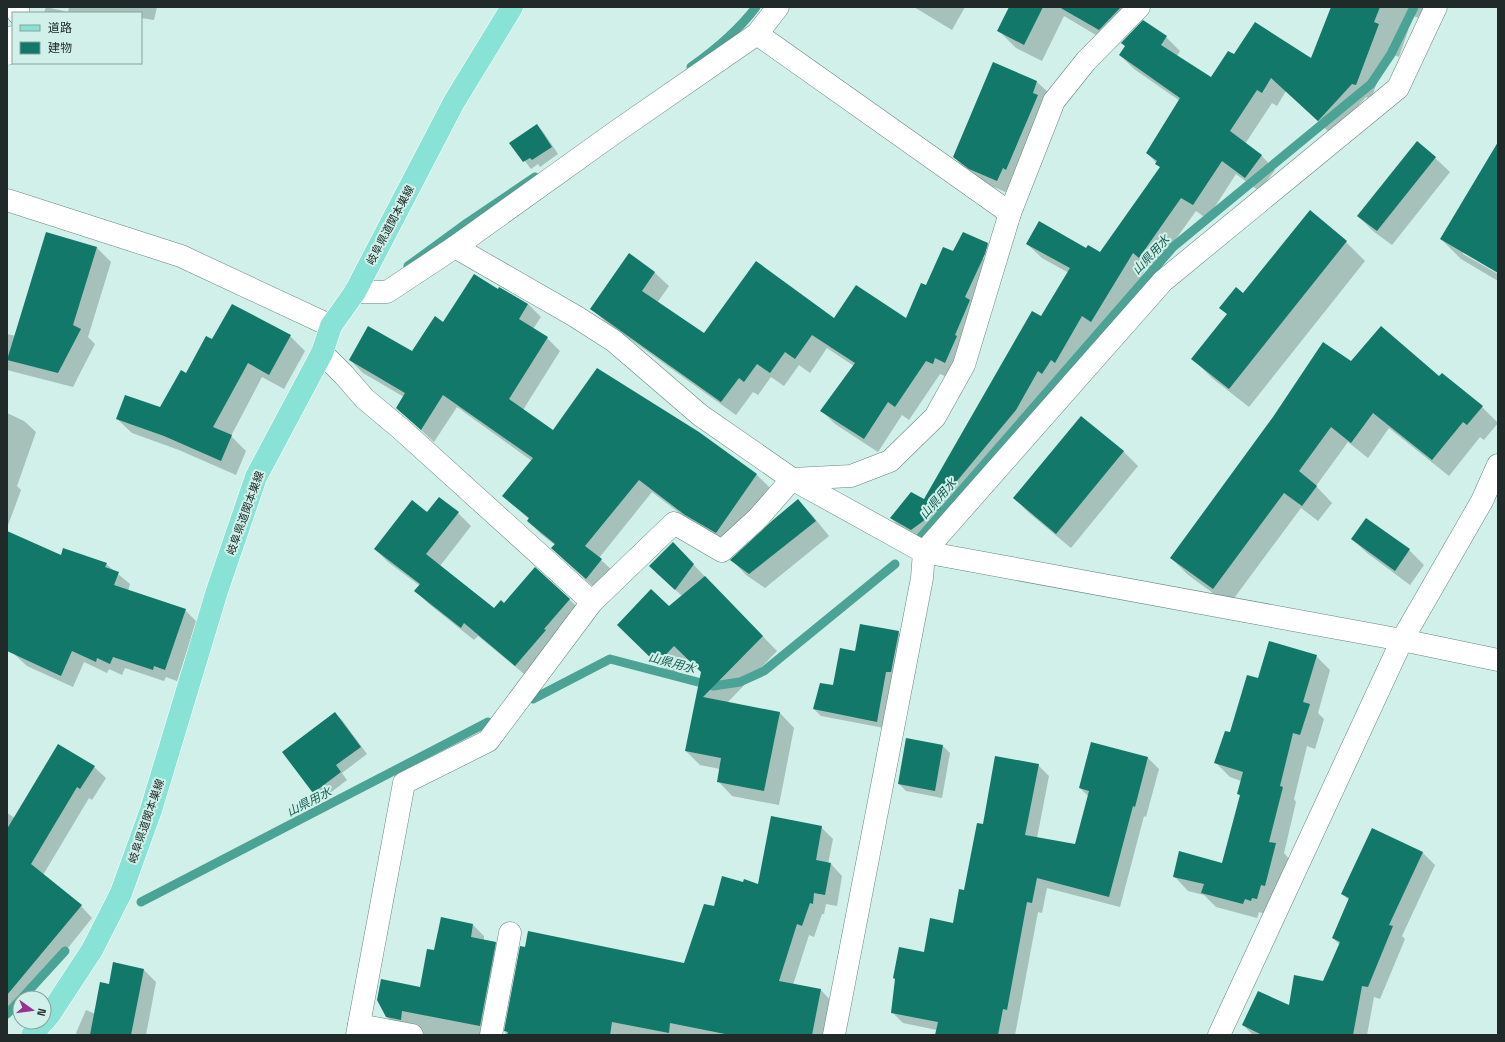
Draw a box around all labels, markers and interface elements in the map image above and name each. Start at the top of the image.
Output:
legend [12,12,142,64]
text: 道路 [48,20,72,36]
text: 建物 [48,40,72,56]
street label: 岐阜県道関本巣線 [363,183,417,267]
water label: 山県用水 [1129,231,1175,278]
street label: 岐阜県道関本巣線 [223,469,267,557]
water label: 山県用水 [916,474,961,522]
water label: 山県用水 [647,649,699,677]
street label: 岐阜県道関本巣線 [125,777,167,865]
water label: 山県用水 [284,783,336,820]
north arrow [12,990,52,1030]
text: N [34,1007,49,1018]

